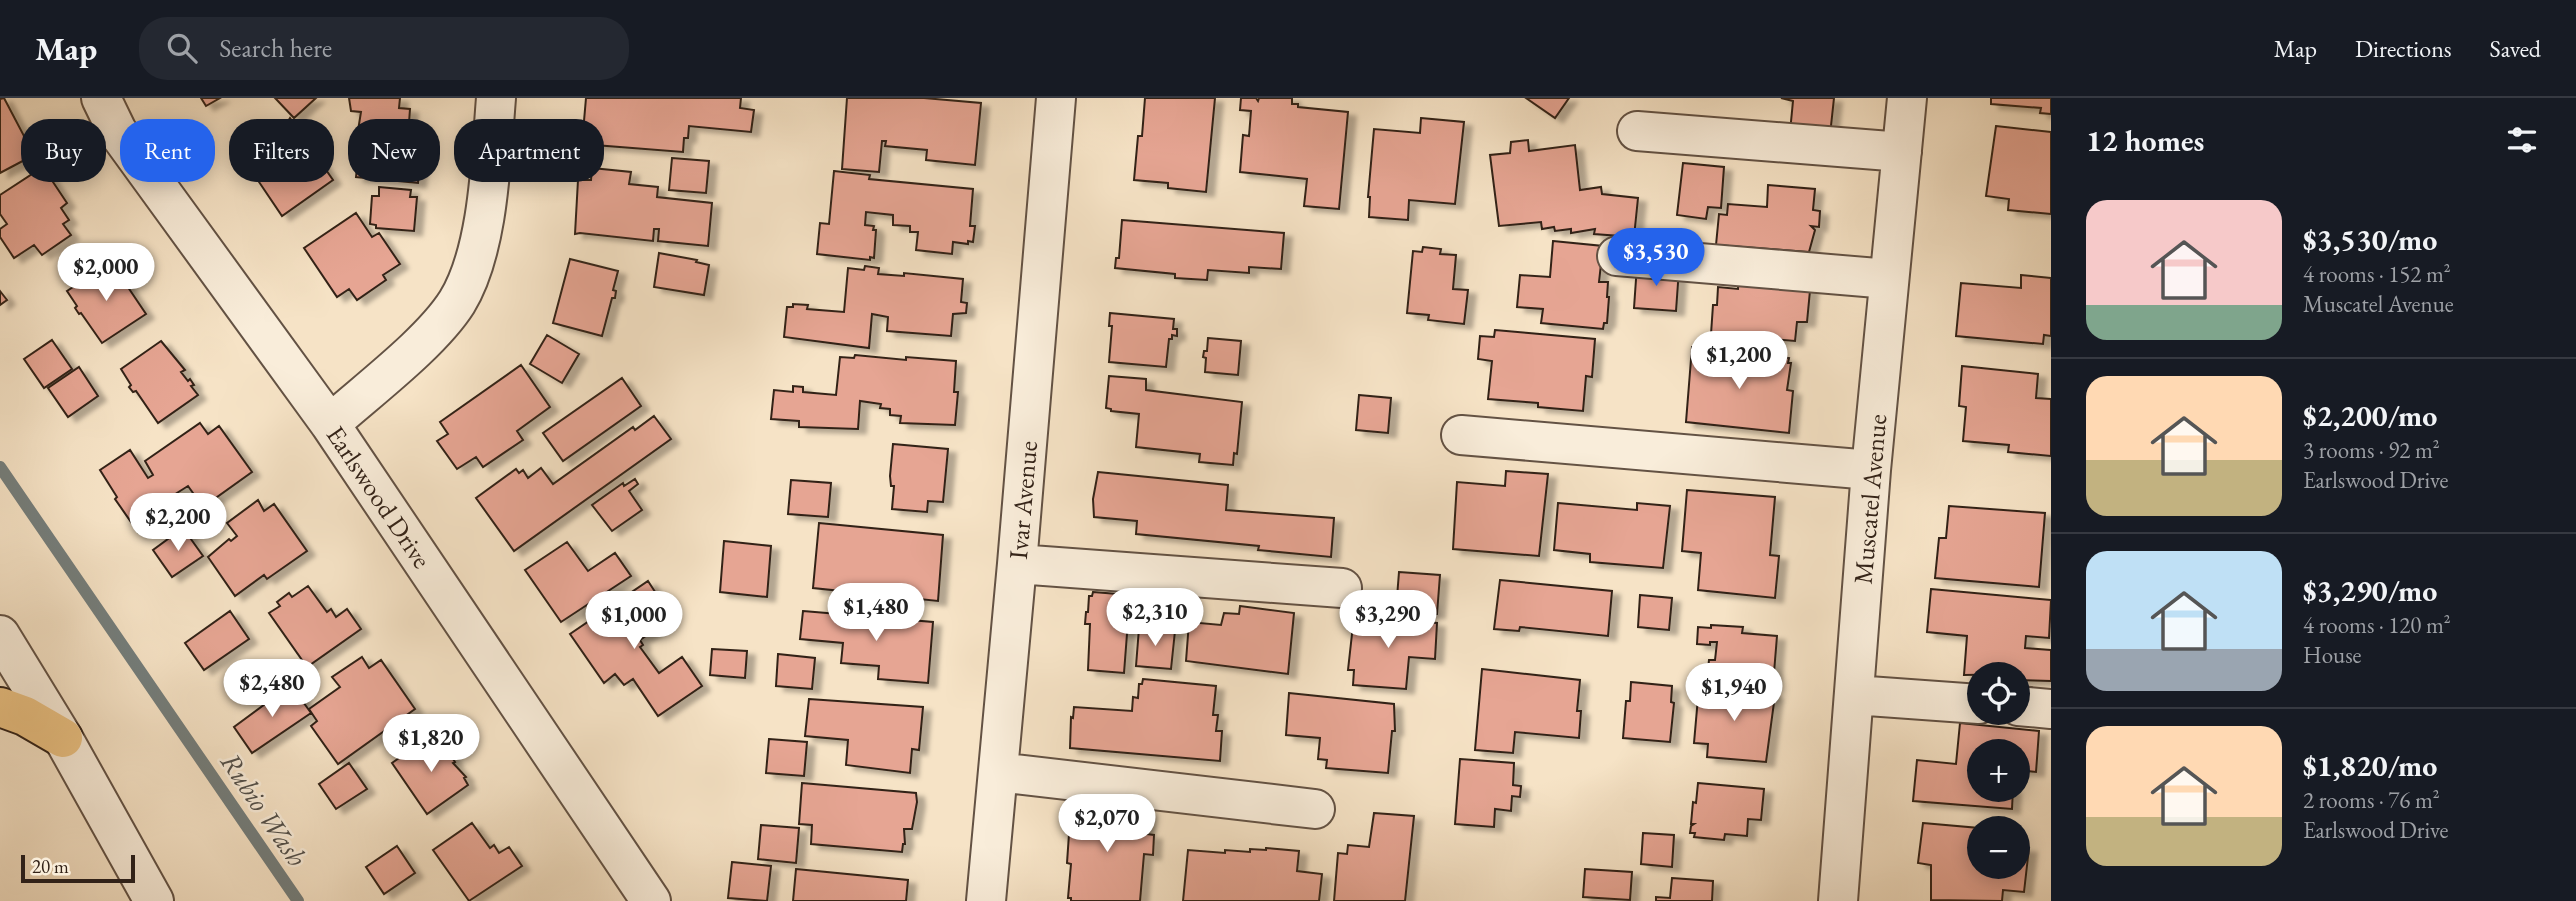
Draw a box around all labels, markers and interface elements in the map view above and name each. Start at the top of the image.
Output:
search box [139,17,629,80]
text: Map [35,27,97,70]
icon: search [163,29,201,67]
text: Search here [219,31,332,65]
text: Map [2274,33,2317,64]
text: Directions [2355,33,2452,64]
text: Saved [2490,33,2541,64]
chip: Buy [21,119,106,182]
chip: Rent [120,119,215,182]
chip: Filters [229,119,334,182]
chip: New [348,119,440,182]
chip: Apartment [454,119,604,182]
text: 12 homes [2086,121,2204,160]
icon: filters [2503,121,2541,159]
text: $3,530/mo [2303,220,2437,259]
pin: $3,530 [1599,228,1713,288]
icon: home [2142,228,2226,312]
text: $3,530 [1624,236,1688,266]
pin: $2,000 [49,244,163,303]
text: $2,000 [74,251,138,281]
text: 4 rooms · 152 m² [2303,259,2451,289]
text: Muscatel Avenue [2303,289,2454,319]
pin: $1,200 [1682,331,1796,391]
text: $1,200 [1707,339,1771,369]
text: $2,200/mo [2303,396,2437,435]
icon: home [2142,404,2226,488]
street label: Muscatel Avenue [1846,413,1894,585]
street label: Earlswood Drive [319,419,439,575]
text: 3 rooms · 92 m² [2303,435,2440,465]
street label: Ivar Avenue [1001,439,1045,561]
text: Earlswood Drive [2303,465,2449,495]
pin: $2,200 [121,494,235,553]
text: $2,200 [146,501,210,531]
text: $3,290/mo [2303,571,2437,610]
icon: home [2142,579,2226,663]
pin: $1,480 [819,584,933,643]
pin: $2,310 [1098,588,1212,648]
pin: $3,290 [1331,590,1445,650]
text: $1,480 [844,591,908,621]
pin: $1,000 [577,592,691,651]
text: $2,310 [1123,596,1187,626]
text: $3,290 [1356,598,1420,628]
text: $1,000 [602,599,666,629]
text: 4 rooms · 120 m² [2303,610,2451,640]
text: House [2303,640,2362,670]
pin: $2,480 [215,660,329,719]
map controls [1967,662,2030,879]
button: locate [1967,662,2030,725]
pin: $1,940 [1677,664,1791,723]
text: $2,480 [240,667,304,697]
text: $1,940 [1702,671,1766,701]
pin: $1,820 [374,714,488,774]
text: $1,820 [399,722,463,752]
button: + [1967,739,2030,802]
water label: Rubio Wash [213,745,315,873]
text: $1,820/mo [2303,746,2437,785]
icon: home [2142,754,2226,838]
text: 2 rooms · 76 m² [2303,785,2440,815]
pin: $2,070 [1050,794,1164,854]
text: $2,070 [1075,802,1139,832]
text: Earlswood Drive [2303,815,2449,845]
button: − [1967,816,2030,879]
scale bar [21,852,135,884]
text: 20 m [32,854,69,879]

